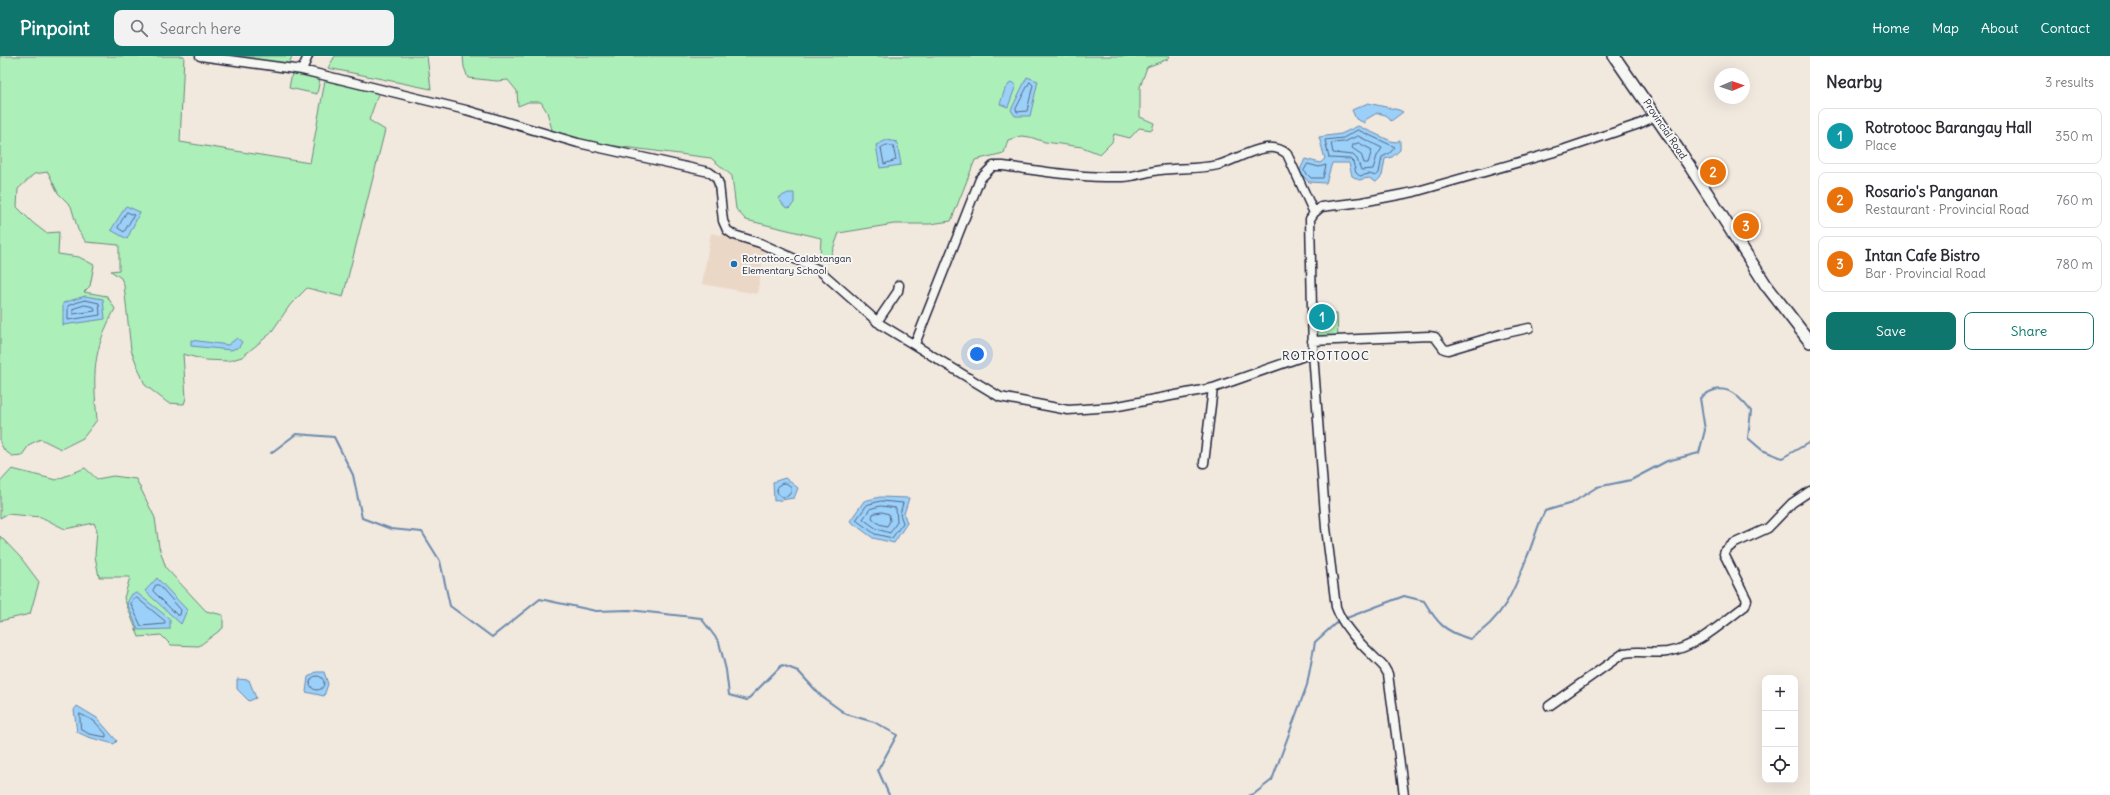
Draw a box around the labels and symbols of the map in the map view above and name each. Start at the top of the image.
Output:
north arrow [1714,68,1750,104]
street label: Provincial Road [1640,97,1690,162]
pin: 2 [1700,157,1726,187]
pin: 3 [1733,211,1759,241]
place label: Rotrottooc-Calabtangan Elementary School [742,252,851,277]
marker: Rotrottooc-Calabtangan Elementary School [729,259,739,269]
pin: 1 [1309,302,1335,332]
your location [967,344,987,364]
district label: ROTROTTOOC [1282,348,1370,363]

